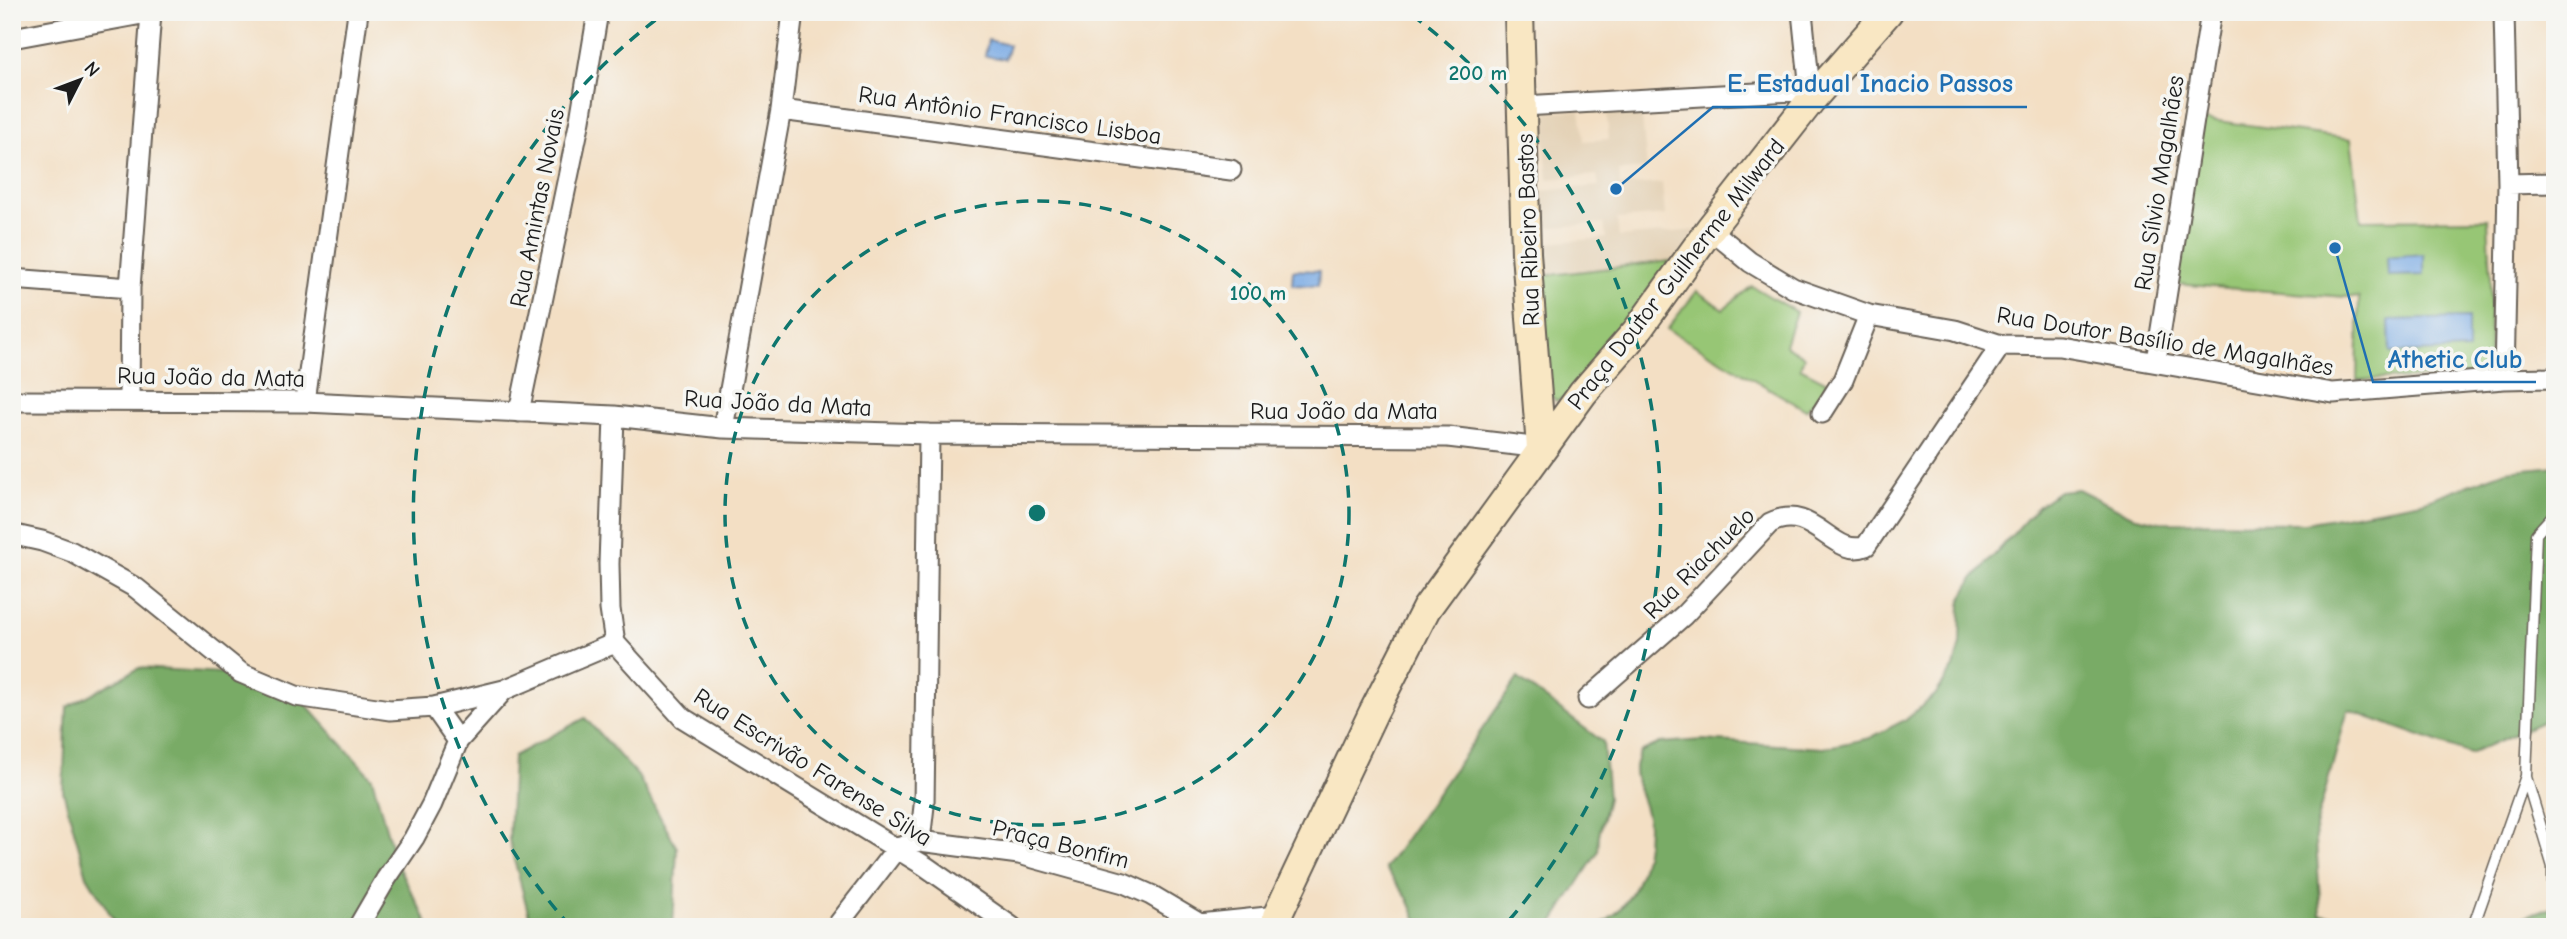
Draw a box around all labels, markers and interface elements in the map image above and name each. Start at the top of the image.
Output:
north arrow [46,46,116,116]
text: N [80,57,104,81]
callout: E. Estadual Inacio Passos [1713,60,2027,107]
text: 200 m [1449,61,1507,85]
text: E. Estadual Inacio Passos [1727,69,2013,99]
street label: Rua Sílvio Magalhães [2128,74,2190,292]
street label: Rua Antônio Francisco Lisboa [857,80,1163,150]
street label: Rua Amintas Novais [504,106,570,310]
street label: Rua Ribeiro Bastos [1511,133,1545,327]
street label: Praça Doutor Guilherme Milward [1561,133,1791,415]
text: 100 m [1230,281,1286,305]
street label: Rua Doutor Basílio de Magalhães [1995,301,2335,381]
callout: Athetic Club [2373,335,2536,382]
text: Athetic Club [2388,345,2522,375]
street label: Rua João da Mata [117,361,305,393]
street label: Rua João da Mata [683,384,873,422]
street label: Rua João da Mata [1250,397,1438,425]
centre of rings [1025,501,1049,525]
street label: Rua Riachuelo [1638,502,1760,624]
street label: Rua Escrivão Farense Silva [689,682,937,852]
street label: Praça Bonfim [990,814,1132,874]

